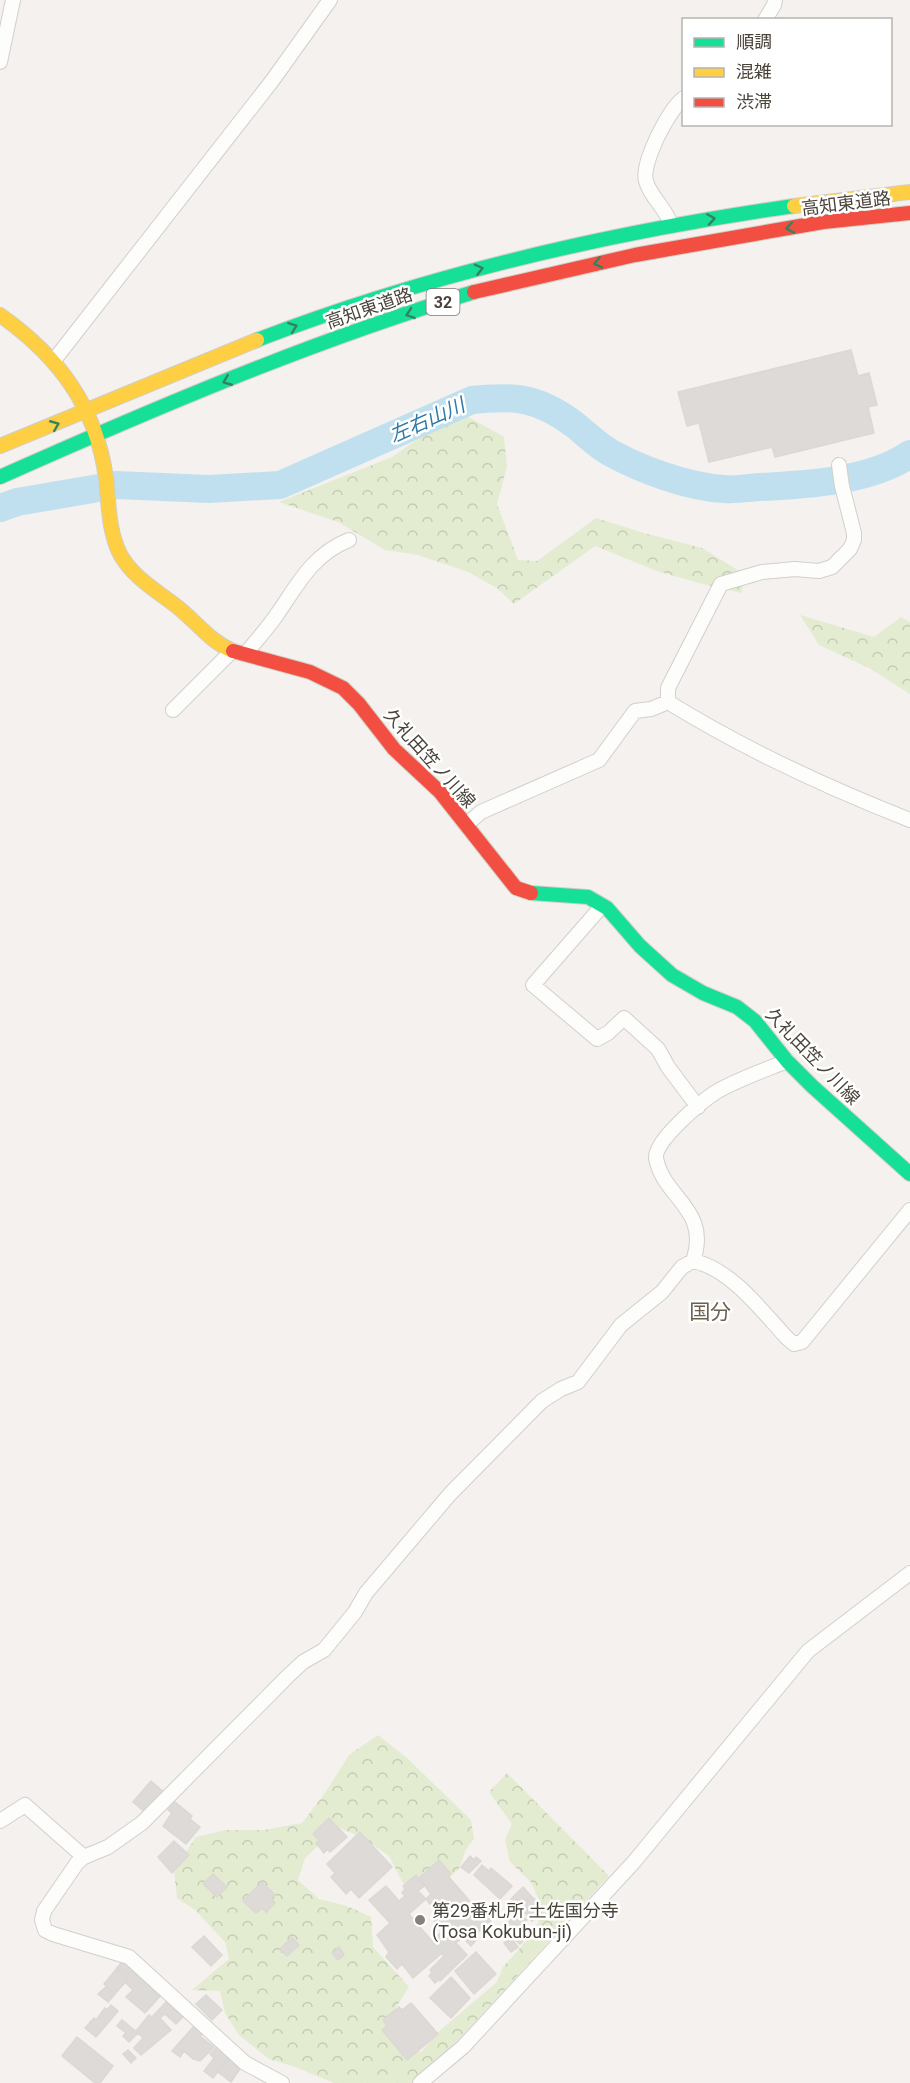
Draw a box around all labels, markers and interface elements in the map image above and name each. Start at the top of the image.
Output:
legend [682,18,892,126]
text: 順調 [736,31,772,52]
text: 混雑 [736,61,772,82]
text: 渋滞 [736,91,772,112]
street label: 高知東道路 [800,187,892,219]
one-way arrow [706,214,715,226]
one-way arrow [785,221,795,234]
one-way arrow [593,256,603,269]
one-way arrow [474,264,484,277]
street label: 高知東道路 [323,283,415,333]
road number: 32 [426,289,460,315]
one-way arrow [405,306,416,319]
one-way arrow [287,321,298,334]
one-way arrow [222,374,233,386]
water label: 左右山川 [386,392,470,447]
one-way arrow [48,420,59,432]
street label: 久礼田笠ノ川線 [380,704,480,812]
street label: 久礼田笠ノ川線 [762,1003,864,1109]
district label: 国分 [689,1300,731,1324]
place label: 第29番札所 土佐国分寺 (Tosa Kokubun-ji) [432,1900,619,1943]
marker: 第29番札所 土佐国分寺 (Tosa Kokubun-ji) [413,1913,427,1927]

